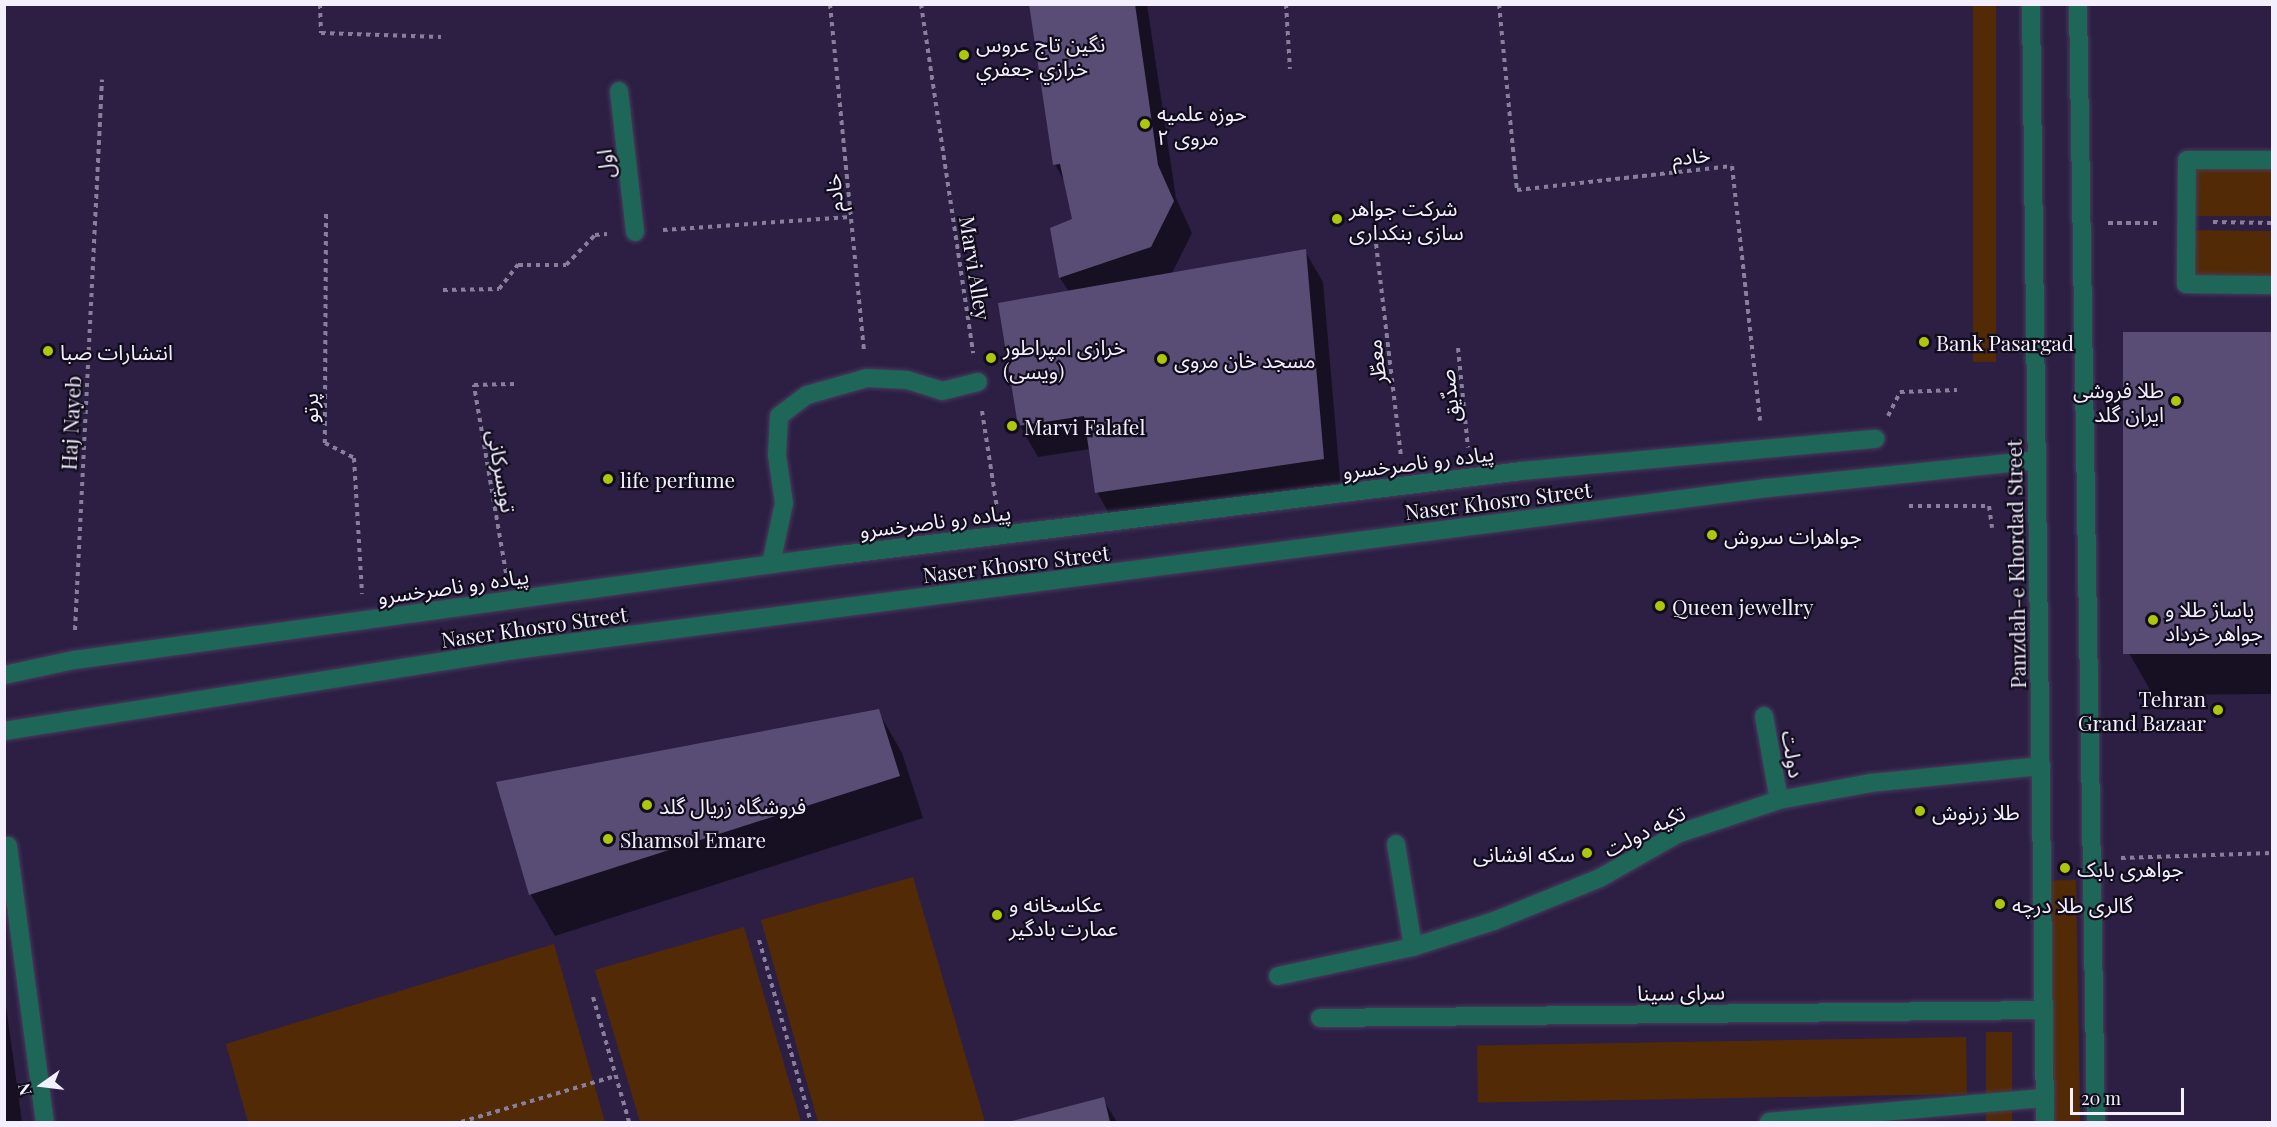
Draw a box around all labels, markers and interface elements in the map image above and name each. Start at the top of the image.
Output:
place label: نگين تاج عروس خرازي جعفري [976,30,1105,80]
marker: نگين تاج عروس خرازي جعفري [957,48,971,62]
place label: حوزه علمیه مروی ۲ [1157,99,1247,149]
marker: حوزه علمیه مروی ۲ [1138,117,1152,131]
street label: خادم [1670,140,1712,170]
street label: اول [590,148,618,180]
street label: خادم [818,172,848,214]
place label: شرکت جواهر سازی بنکداری [1349,194,1464,244]
marker: شرکت جواهر سازی بنکداری [1330,212,1344,226]
street label: Marvi Alley [955,214,997,322]
place label: Bank Pasargad [1936,329,2074,355]
place label: خرازی امپراطور (ویسی) [1003,333,1126,383]
marker: Bank Pasargad [1917,335,1931,349]
place label: انتشارات صبا [60,338,173,364]
street label: معطّر [1360,338,1390,386]
marker: انتشارات صبا [41,344,55,358]
place label: مسجد خان مروی [1174,346,1315,372]
marker: خرازی امپراطور (ویسی) [984,351,998,365]
marker: مسجد خان مروی [1155,352,1169,366]
street label: صدّیق [1433,368,1463,424]
street label: Haj Nayeb [55,375,85,471]
place label: طلا فروشی ایران گلد [2073,376,2164,426]
street label: پرتو [296,393,322,423]
marker: طلا فروشی ایران گلد [2169,394,2183,408]
place label: Marvi Falafel [1024,413,1145,439]
marker: Marvi Falafel [1005,419,1019,433]
street label: تویسرکانی [483,428,523,514]
street label: پیاده رو ناصرخسرو [1341,439,1495,483]
street label: Panzdah-e Khordad Street [2000,439,2030,689]
place label: life perfume [620,466,735,492]
marker: life perfume [601,472,615,486]
street label: Naser Khosro Street [1403,476,1593,524]
street label: پیاده رو ناصرخسرو [858,498,1012,542]
place label: جواهرات سروش [1724,522,1862,548]
marker: جواهرات سروش [1705,528,1719,542]
street label: Naser Khosro Street [921,539,1111,587]
street label: پیاده رو ناصرخسرو [376,562,530,608]
place label: Queen jewellry [1672,593,1813,619]
place label: پاساژ طلا و جواهر خرداد [2165,595,2263,645]
marker: Queen jewellry [1653,599,1667,613]
street label: Naser Khosro Street [439,600,629,652]
marker: پاساژ طلا و جواهر خرداد [2146,613,2160,627]
place label: Tehran Grand Bazaar [2078,685,2206,735]
marker: Tehran Grand Bazaar [2211,703,2225,717]
street label: دولت [1777,728,1811,780]
place label: فروشگاه زریال گلد [659,792,806,818]
marker: فروشگاه زریال گلد [640,798,654,812]
place label: طلا زرنوش [1932,798,2020,824]
street label: تکیه دولت [1599,799,1689,861]
marker: طلا زرنوش [1913,804,1927,818]
place label: Shamsol Emare [620,826,766,852]
marker: Shamsol Emare [601,832,615,846]
place label: سکه افشانی [1473,840,1575,866]
marker: سکه افشانی [1580,846,1594,860]
place label: جواهری بابک [2077,855,2184,881]
marker: جواهری بابک [2058,861,2072,875]
place label: عکاسخانه و عمارت بادگیر [1009,890,1118,940]
place label: گالری طلا درچه [2012,891,2133,917]
marker: گالری طلا درچه [1993,897,2007,911]
marker: عکاسخانه و عمارت بادگیر [990,908,1004,922]
street label: سرای سینا [1637,978,1725,1004]
north arrow [12,1055,72,1115]
scale bar [2073,1076,2187,1114]
text: N [12,1081,36,1098]
text: 20 m [2081,1086,2121,1110]

